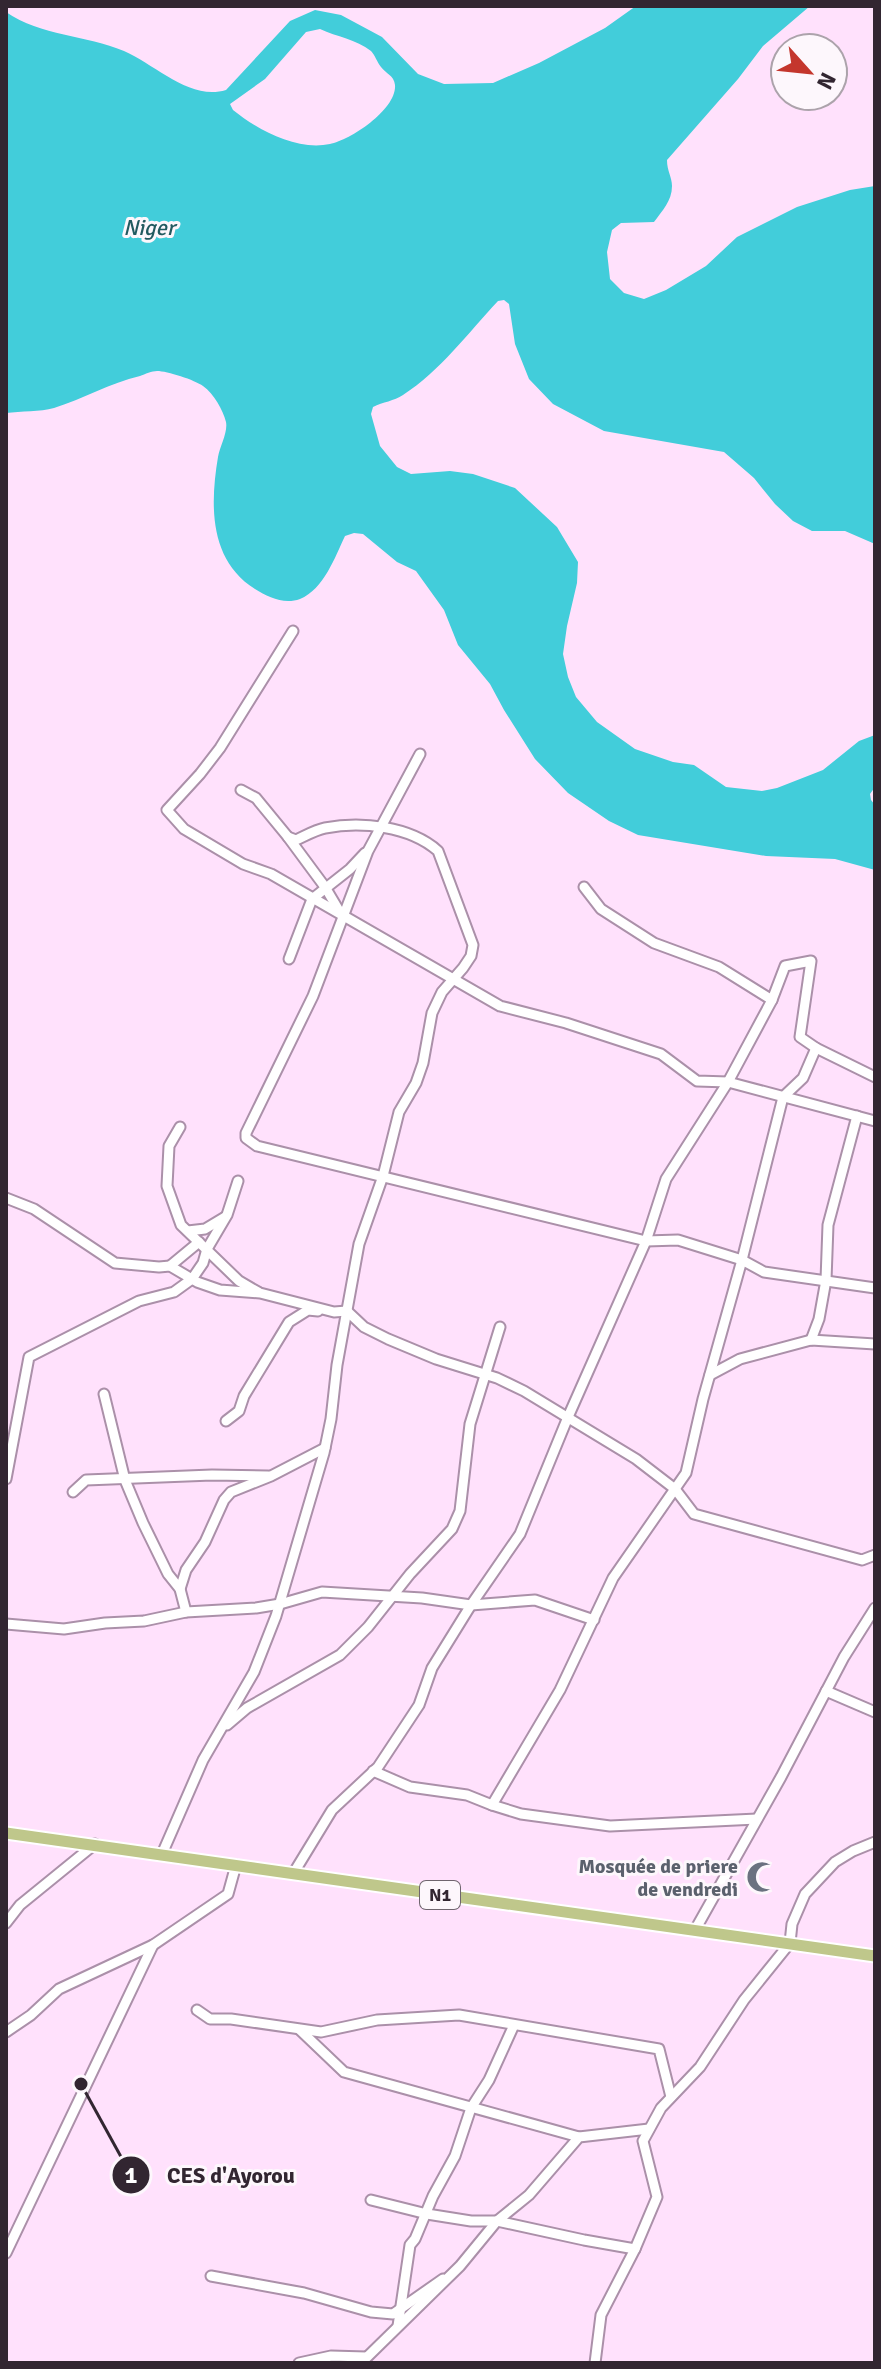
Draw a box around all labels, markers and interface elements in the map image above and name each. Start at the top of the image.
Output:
north arrow [769,32,849,112]
text: N [811,68,842,94]
water label: Niger [123,214,178,241]
place label: Mosquée de priere de vendredi [578,1854,738,1902]
mosque icon: Mosquée de priere de vendredi [745,1860,779,1894]
road number: N1 [420,1881,460,1909]
callout: CES d'Ayorou [111,2152,311,2198]
text: 1 [125,2160,138,2190]
text: CES d'Ayorou [167,2162,295,2189]

